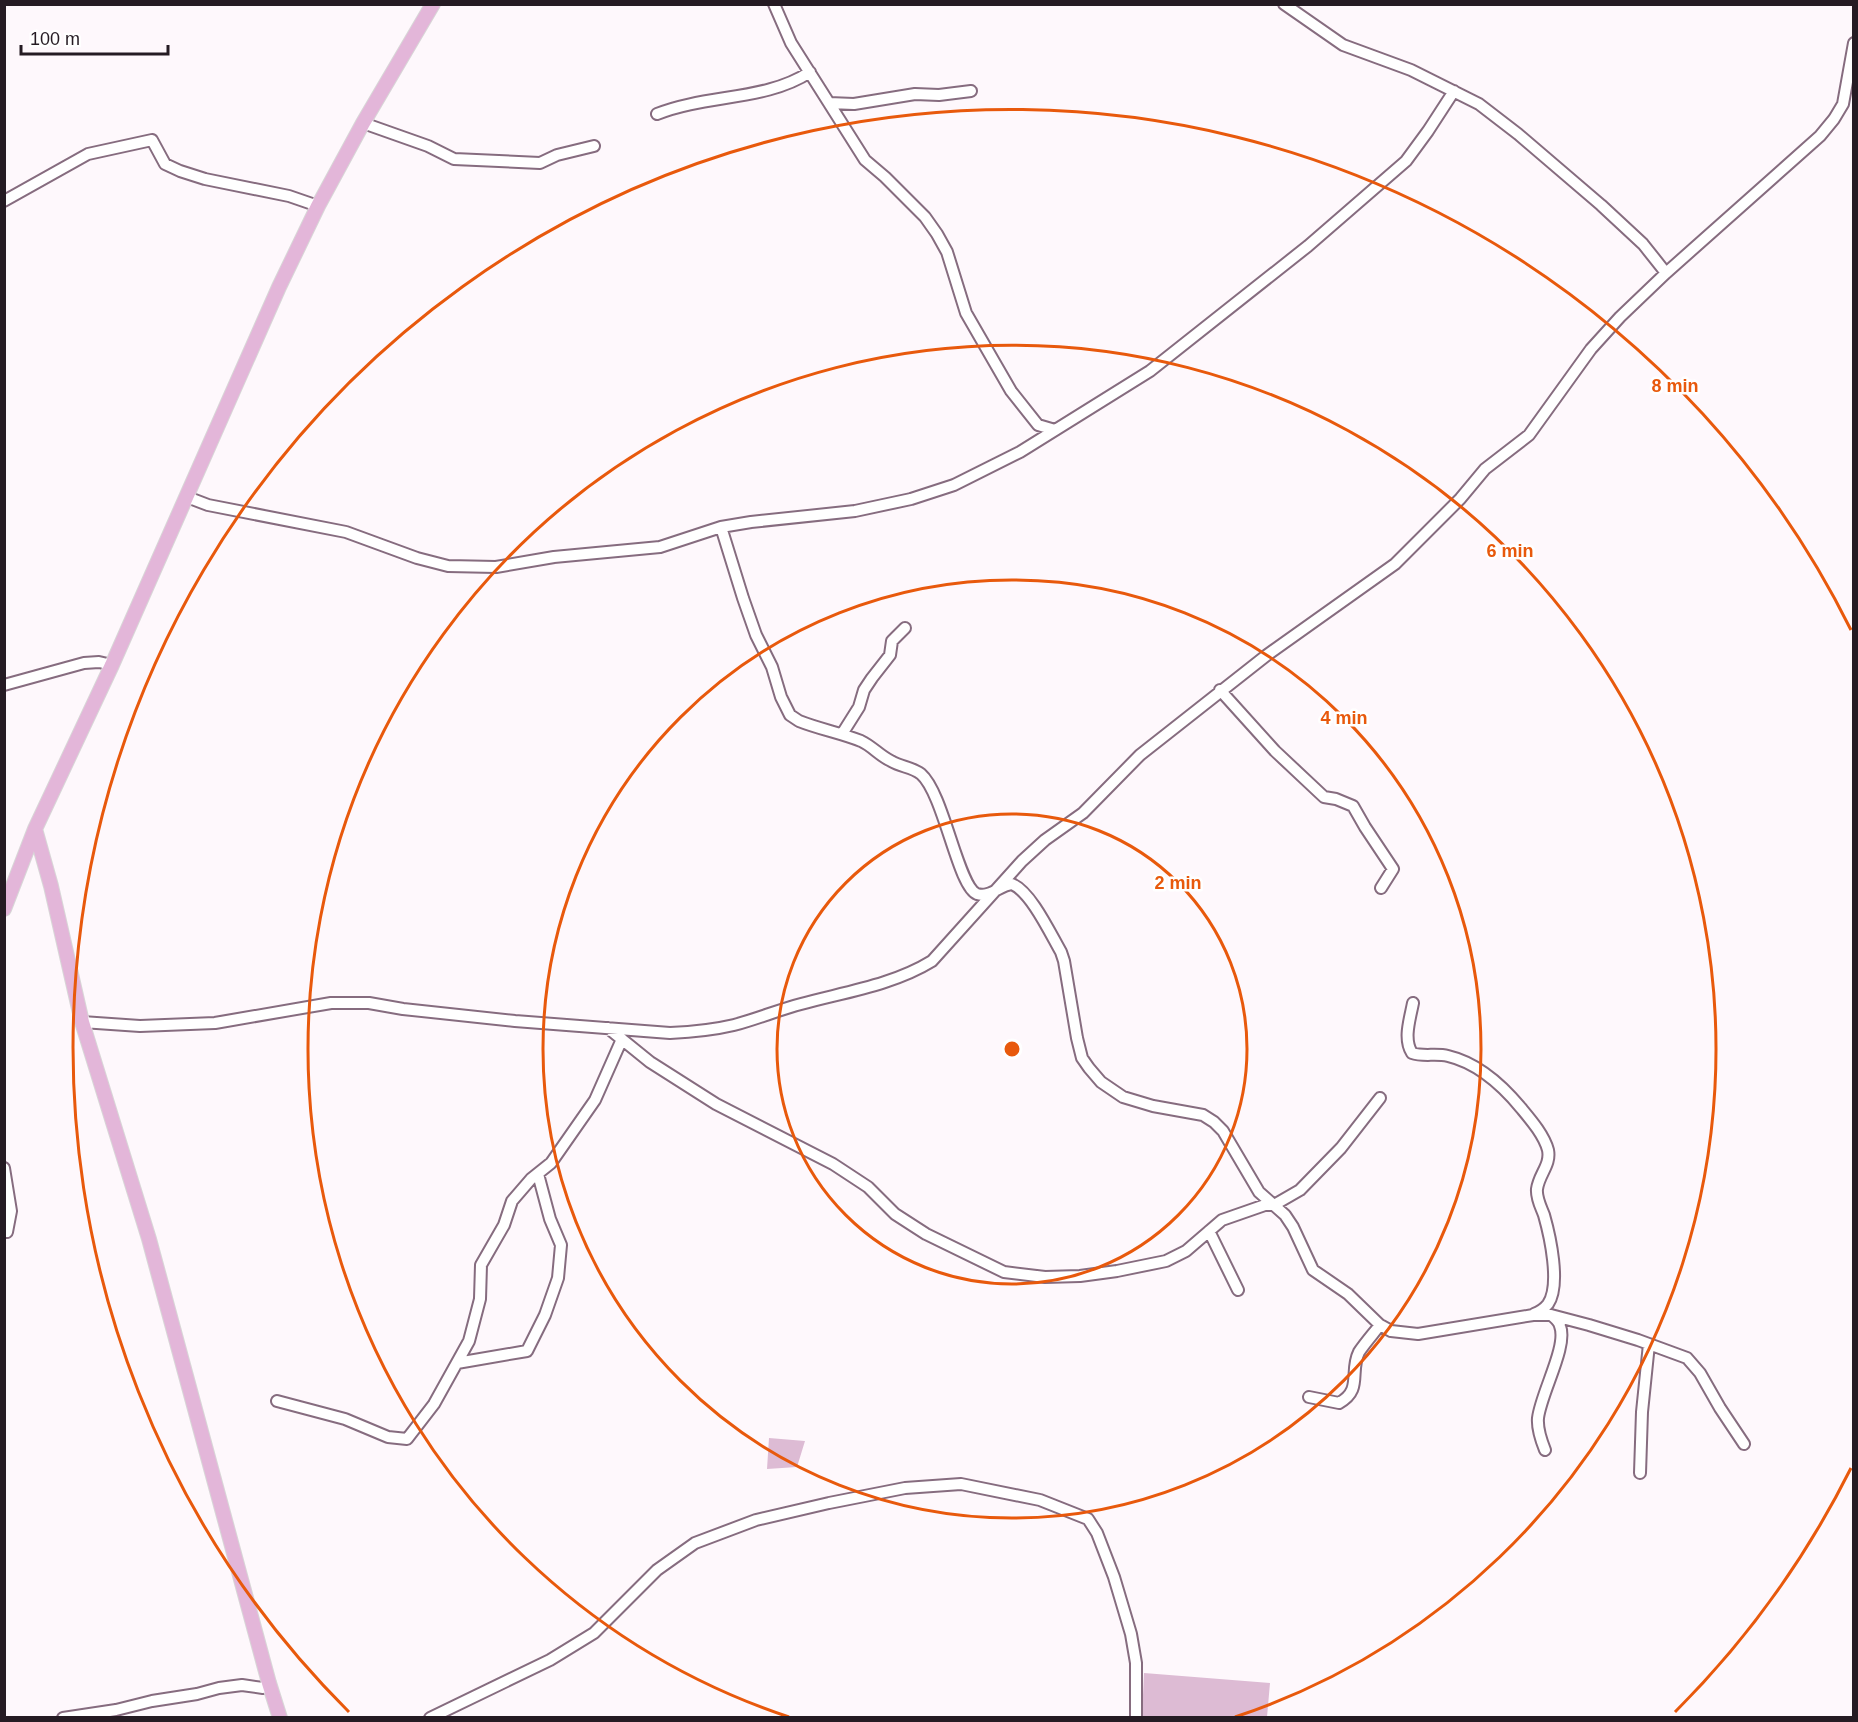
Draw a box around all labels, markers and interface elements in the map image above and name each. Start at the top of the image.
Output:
scale bar [21,18,168,56]
text: 100 m [30,29,80,49]
text: 8 min [1651,376,1699,396]
text: 6 min [1486,541,1534,561]
text: 4 min [1320,708,1368,728]
text: 2 min [1154,873,1202,893]
centre of rings [1002,1039,1022,1059]

